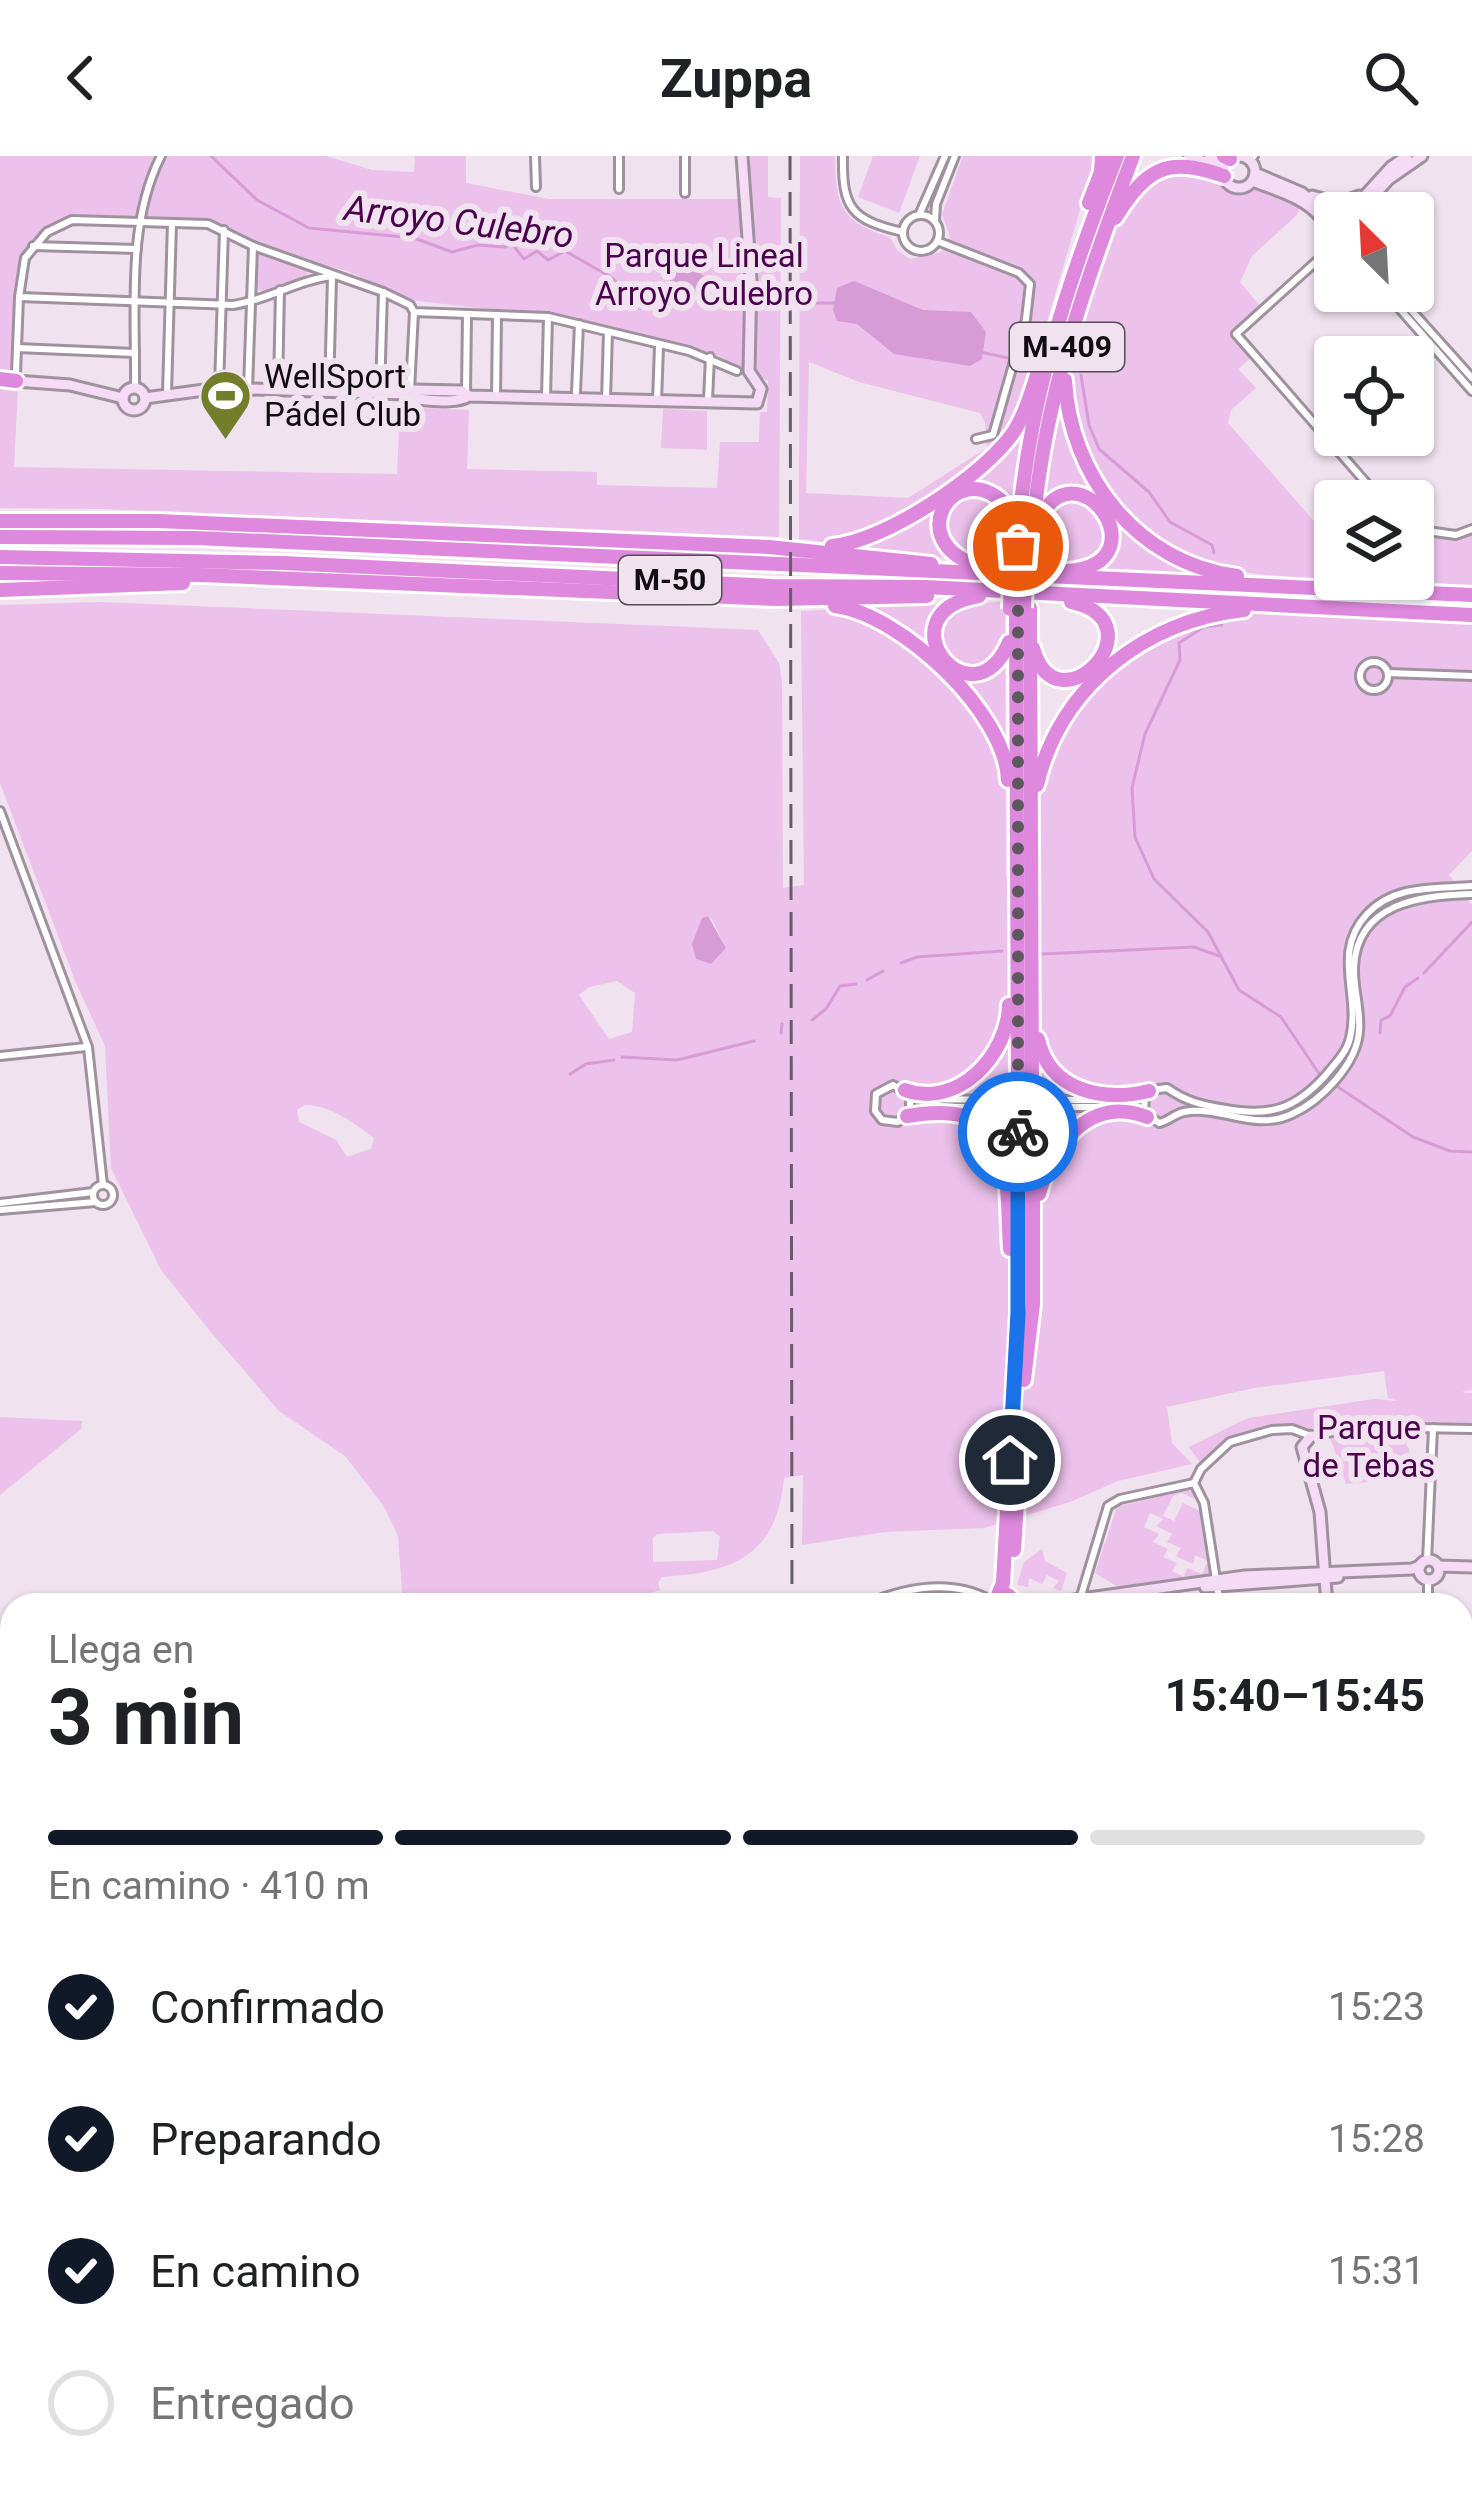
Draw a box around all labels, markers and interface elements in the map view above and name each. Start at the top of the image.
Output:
icon: back [48,45,114,111]
icon: search [1358,45,1424,111]
text: Zuppa [660,47,812,110]
water label: Arroyo Culebro [340,187,576,257]
north arrow [1314,192,1434,312]
map controls [1314,192,1434,600]
park label: Parque Lineal Arroyo Culebro [595,236,813,313]
road number: M-409 [1010,323,1124,371]
button: locate [1314,336,1434,456]
place label: WellSport Pádel Club [264,357,421,434]
sports icon: WellSport Pádel Club [197,367,253,441]
button: layers [1314,480,1434,600]
pin [967,495,1069,597]
icon: bag [985,513,1051,579]
road number: M-50 [619,556,721,604]
courier [958,1072,1078,1192]
icon: bike [985,1099,1051,1165]
park label: Parque de Tebas [1303,1408,1435,1485]
pin [959,1409,1061,1511]
icon: home [977,1427,1043,1493]
text: Llega en [48,1627,194,1673]
text: 15:40–15:45 [1165,1669,1425,1722]
text: 3 min [48,1672,244,1763]
text: En camino · 410 m [48,1863,370,1909]
icon: check [48,1974,114,2040]
text: Confirmado [150,1981,385,2034]
text: 15:23 [1328,1984,1425,2030]
icon: check [48,2106,114,2172]
text: Preparando [150,2113,382,2166]
text: 15:28 [1328,2116,1425,2162]
icon: check [48,2238,114,2304]
text: En camino [150,2245,361,2298]
text: 15:31 [1328,2248,1425,2294]
text: Entregado [150,2377,355,2430]

